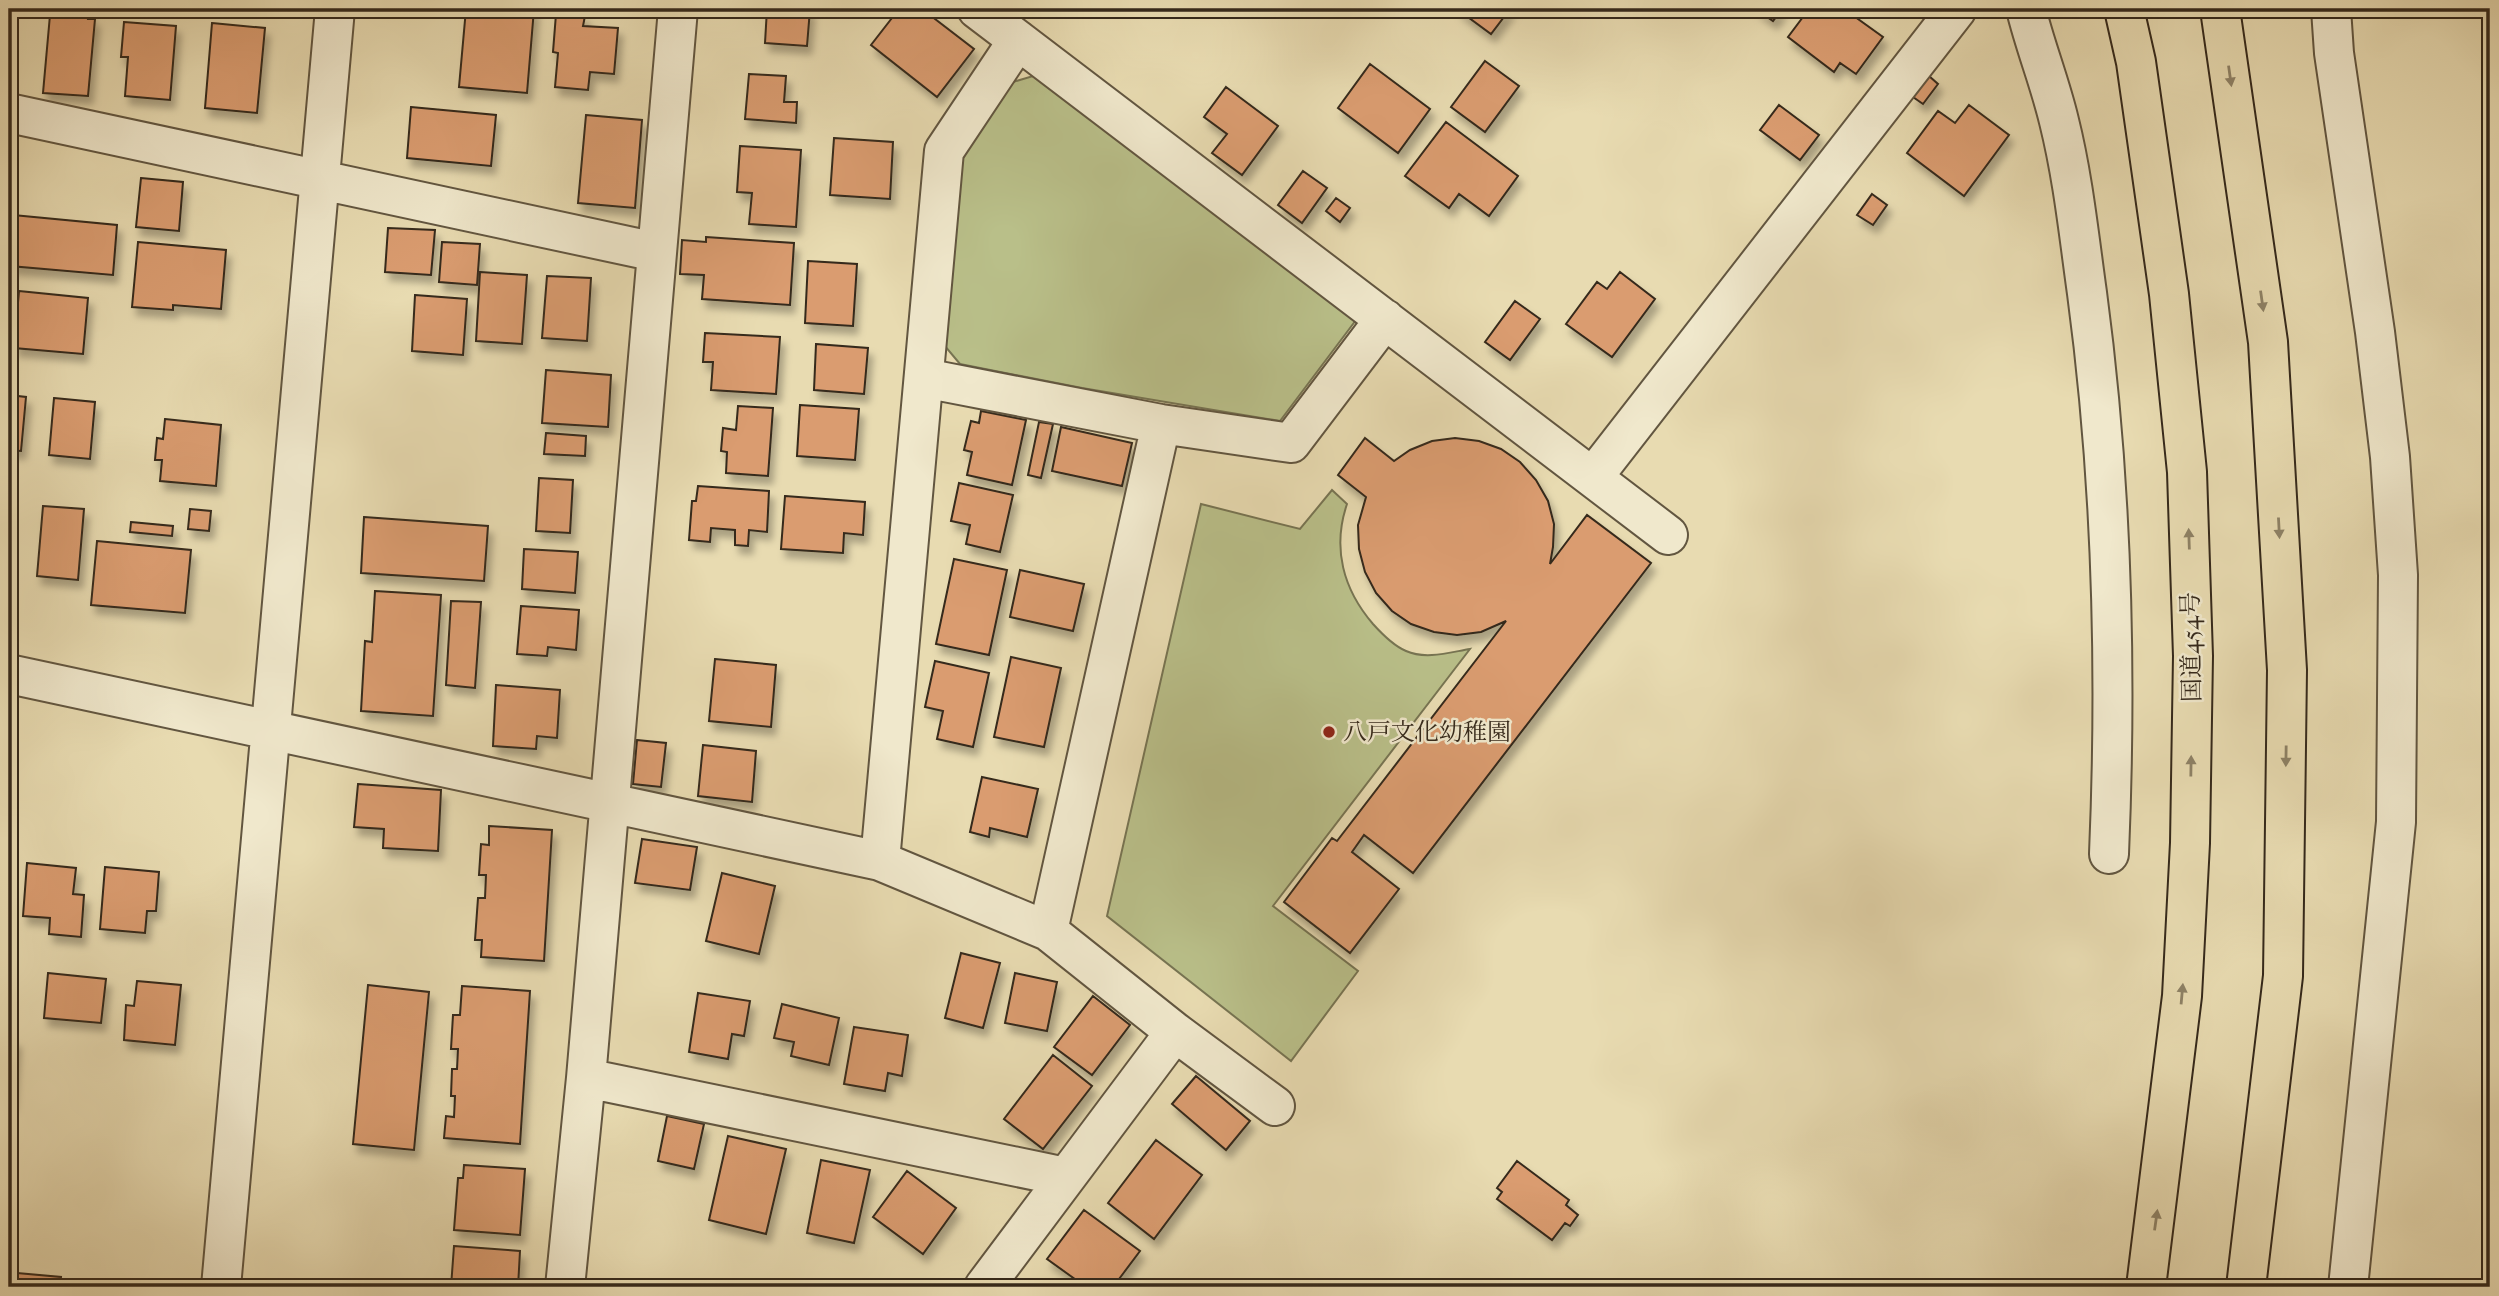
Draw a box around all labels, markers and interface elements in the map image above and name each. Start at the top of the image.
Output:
one-way arrow [2225,65,2236,87]
one-way arrow [2257,291,2268,313]
one-way arrow [2273,517,2284,539]
one-way arrow [2183,528,2195,550]
street label: 国道454号 [2176,592,2206,702]
place label: 八戸文化幼稚園 [1343,718,1511,746]
marker: 八戸文化幼稚園 [1321,724,1337,740]
one-way arrow [2280,745,2291,767]
one-way arrow [2185,755,2197,777]
one-way arrow [2177,982,2188,1004]
one-way arrow [2151,1209,2162,1231]

